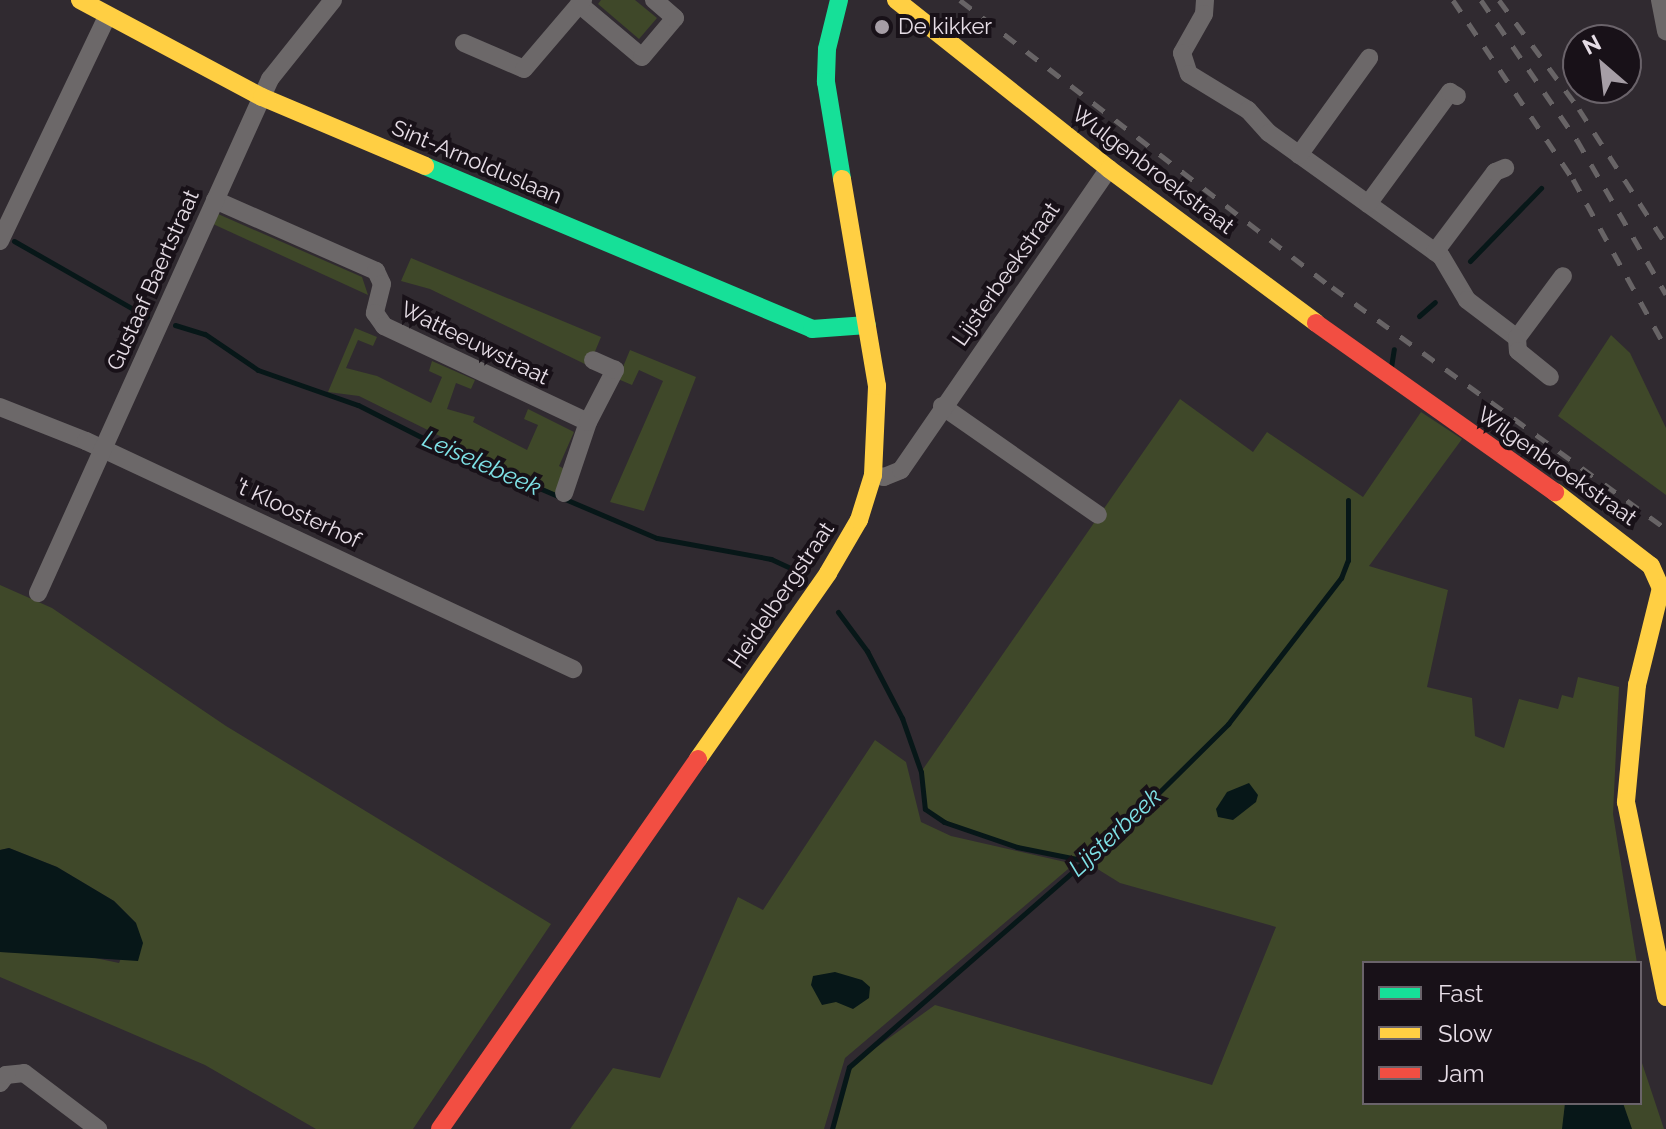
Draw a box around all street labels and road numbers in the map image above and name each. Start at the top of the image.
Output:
street label: Wulgenbroekstraat [1067,100,1239,240]
street label: Sint-Arnolduslaan [388,114,566,210]
street label: Gustaaf Baertstraat [101,185,205,375]
street label: Lijsterbeekstraat [947,197,1065,351]
street label: Watteeuwstraat [397,296,553,390]
street label: Wilgenbroekstraat [1472,401,1642,531]
street label: 't Kloosterhof [231,472,365,554]
street label: Heidelbergstraat [722,517,840,673]

